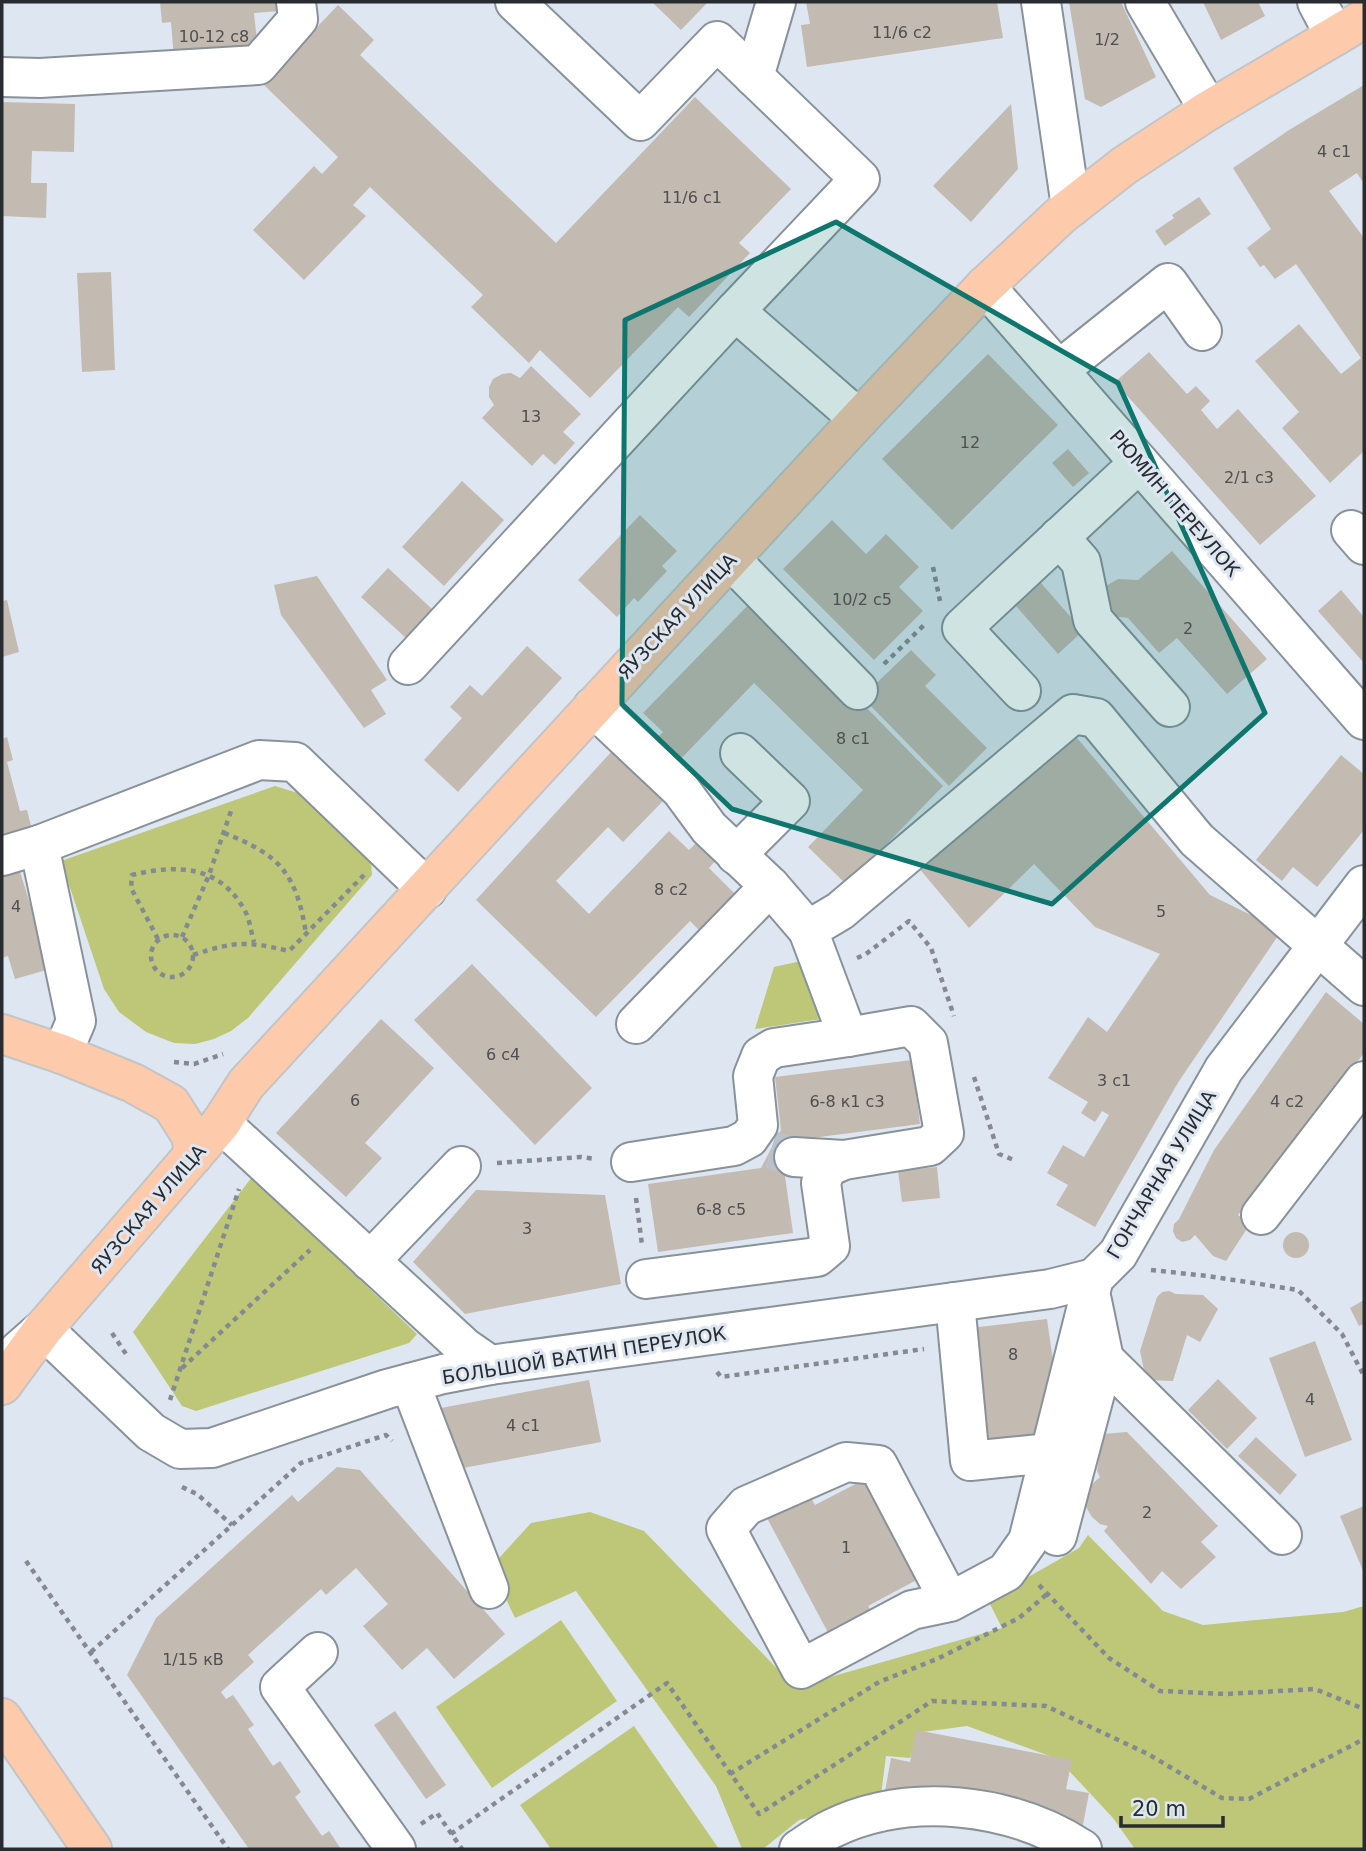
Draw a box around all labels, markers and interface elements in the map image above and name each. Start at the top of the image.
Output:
house number: 11/6 с2 [872,23,932,42]
house number: 10-12 с8 [179,27,249,46]
house number: 1/2 [1094,30,1120,49]
house number: 4 с1 [1317,142,1351,161]
house number: 11/6 с1 [662,188,722,207]
house number: 13 [521,407,541,426]
street label: РЮМИН ПЕРЕУЛОК [1105,425,1245,581]
house number: 12 [960,433,980,452]
house number: 2/1 с3 [1224,468,1274,487]
street label: ЯУЗСКАЯ УЛИЦА [613,549,741,683]
house number: 10/2 с5 [832,590,892,609]
house number: 2 [1183,619,1193,638]
house number: 8 с1 [836,729,870,748]
house number: 8 с2 [654,880,688,899]
house number: 4 [11,897,21,916]
house number: 5 [1156,902,1166,921]
house number: 6 с4 [486,1045,520,1064]
house number: 3 с1 [1097,1071,1131,1090]
street label: ГОНЧАРНАЯ УЛИЦА [1102,1086,1220,1262]
house number: 6 [350,1091,360,1110]
house number: 6-8 к1 с3 [809,1092,885,1111]
house number: 4 с2 [1270,1092,1304,1111]
street label: ЯУЗСКАЯ УЛИЦА [86,1140,210,1278]
house number: 6-8 с5 [696,1200,746,1219]
house number: 3 [522,1219,532,1238]
street label: БОЛЬШОЙ ВАТИН ПЕРЕУЛОК [441,1322,728,1388]
house number: 8 [1008,1345,1018,1364]
house number: 4 [1305,1390,1315,1409]
house number: 4 с1 [506,1416,540,1435]
house number: 2 [1142,1503,1152,1522]
house number: 1 [841,1538,851,1557]
house number: 1/15 кВ [162,1650,224,1669]
scale bar [1121,1784,1222,1828]
text: 20 m [1132,1797,1186,1821]

